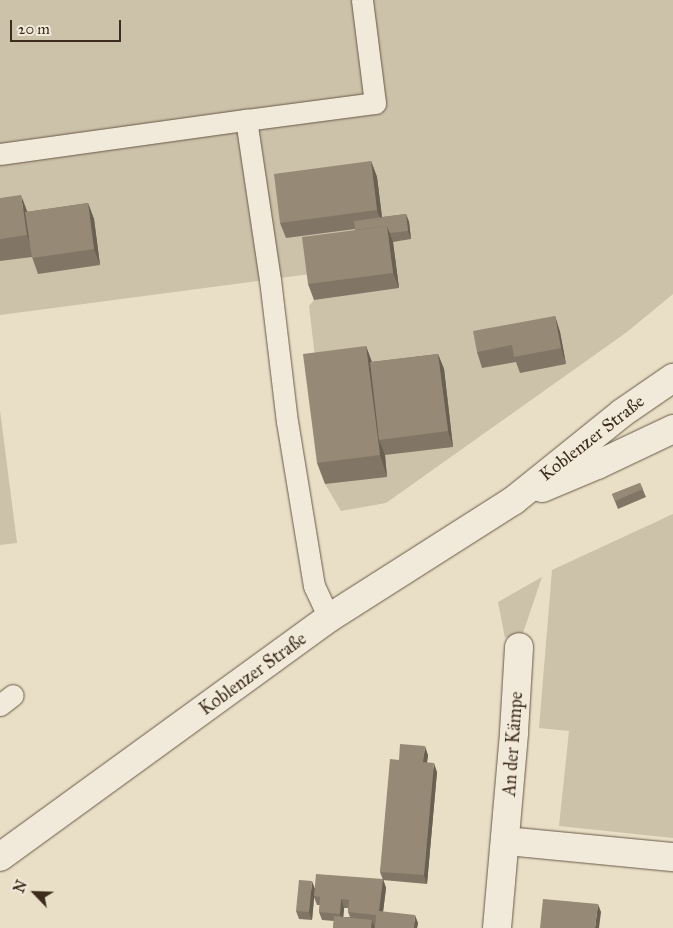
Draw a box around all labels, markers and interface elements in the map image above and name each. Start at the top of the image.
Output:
scale bar [12,10,124,42]
text: 20 m [18,20,50,38]
street label: Koblenzer Straße [535,390,649,486]
street label: Koblenzer Straße [195,628,311,720]
street label: An der Kämpe [499,691,527,797]
north arrow [10,868,60,918]
text: N [11,878,31,896]

